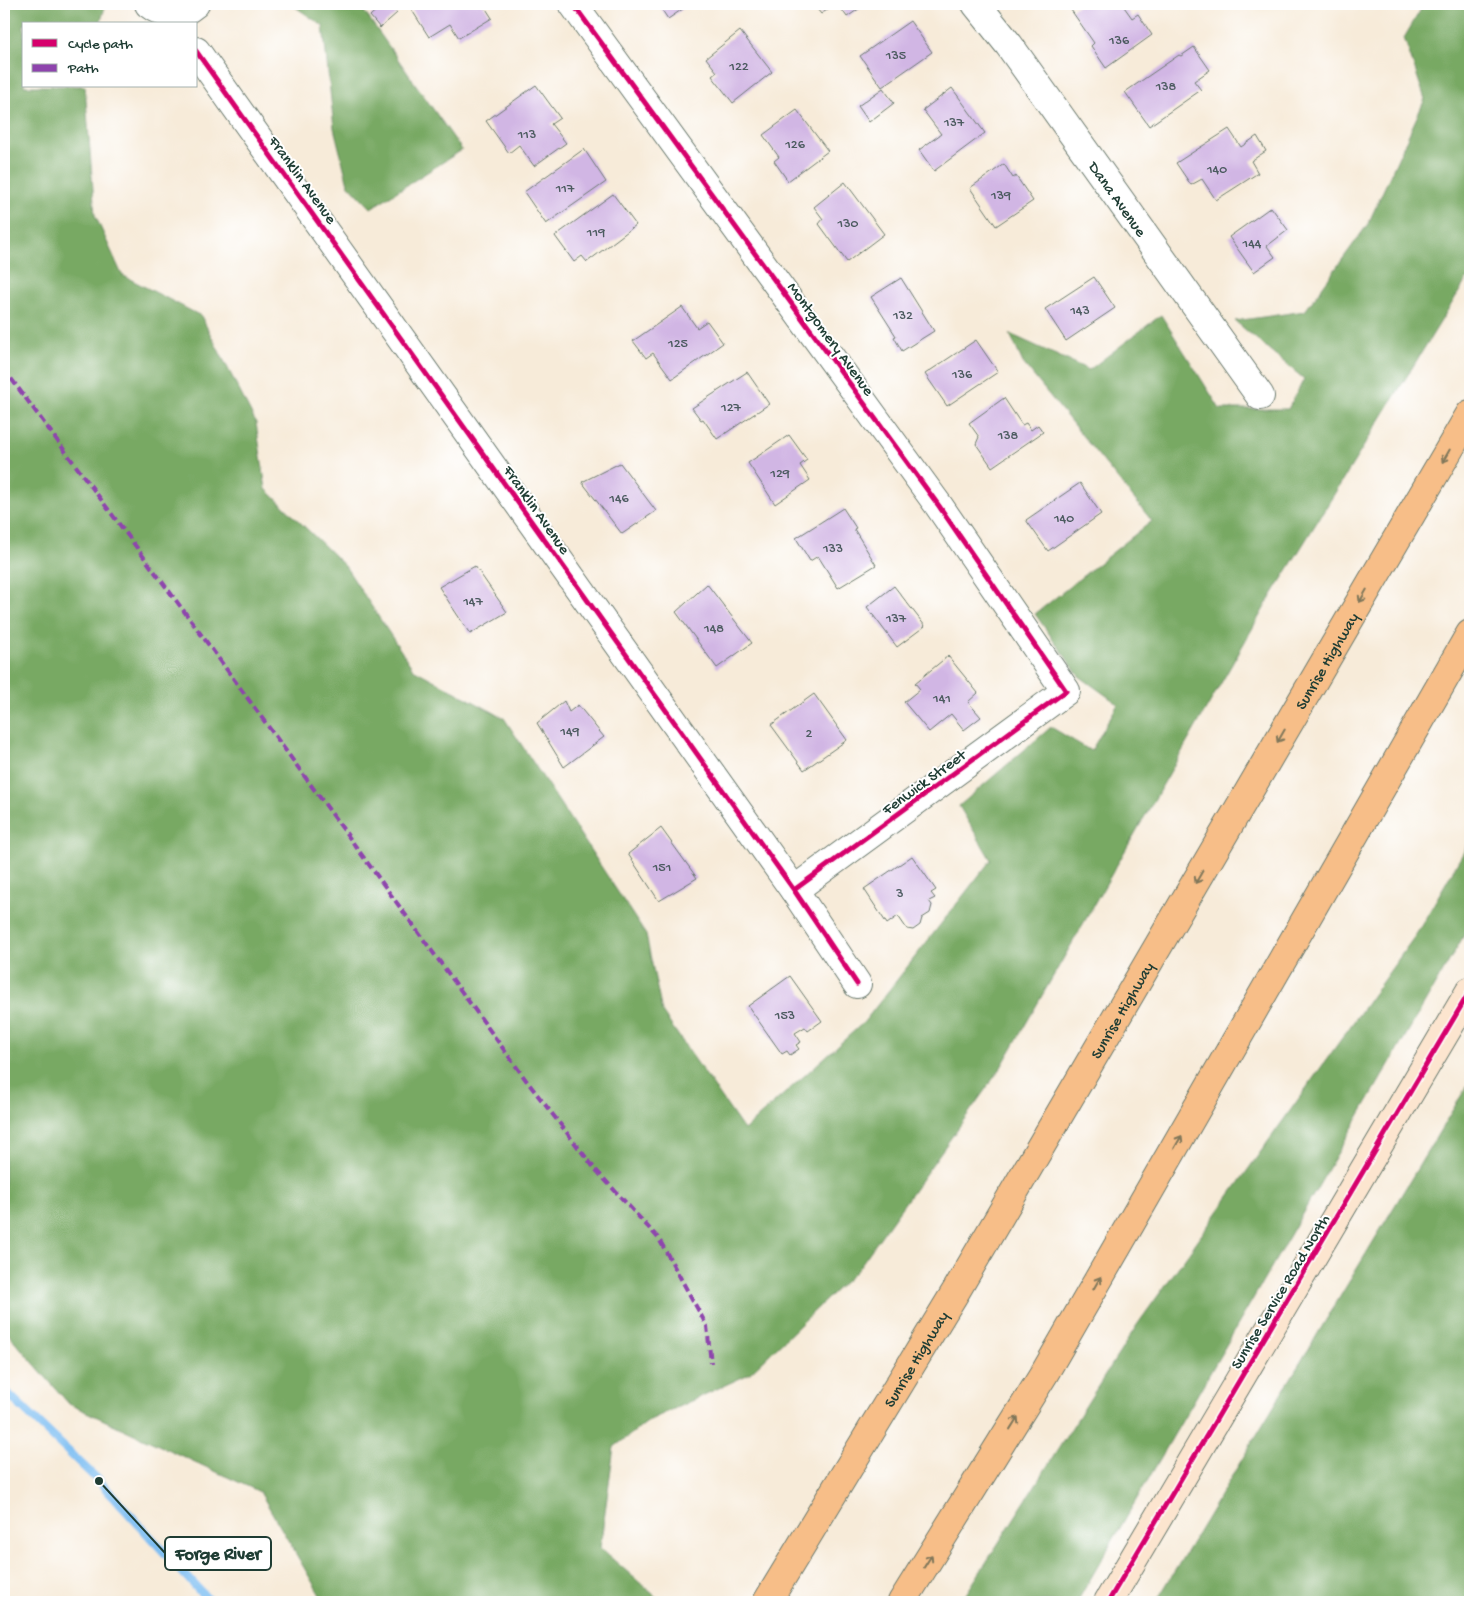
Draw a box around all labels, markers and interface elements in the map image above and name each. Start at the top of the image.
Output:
legend [22,22,198,88]
house number: 136 [1108,33,1130,50]
text: Cycle path [68,36,133,54]
house number: 135 [885,48,906,65]
house number: 122 [728,59,749,76]
text: Path [67,60,99,78]
house number: 138 [1155,79,1177,96]
house number: 137 [943,115,965,132]
house number: 113 [517,127,536,144]
street label: Franklin Avenue [262,133,340,229]
house number: 126 [784,137,806,154]
street label: Dana Avenue [1082,158,1149,242]
house number: 140 [1206,162,1227,179]
house number: 117 [555,181,575,198]
house number: 139 [990,188,1011,205]
house number: 130 [837,216,858,233]
house number: 119 [586,225,605,242]
house number: 144 [1242,236,1262,253]
street label: Montgomery Avenue [782,279,877,401]
house number: 143 [1069,303,1090,320]
house number: 132 [892,308,913,325]
house number: 125 [667,336,688,353]
house number: 136 [951,367,973,384]
house number: 127 [720,400,742,417]
house number: 138 [997,428,1019,445]
one-way arrow [1440,448,1450,463]
street label: Franklin Avenue [497,462,573,560]
house number: 129 [769,466,790,483]
house number: 146 [608,491,630,508]
house number: 140 [1053,511,1074,528]
house number: 133 [822,541,843,558]
one-way arrow [1358,589,1368,603]
house number: 147 [462,594,483,611]
street label: Sunrise Highway [1293,610,1365,714]
house number: 137 [885,611,907,628]
house number: 148 [703,621,724,638]
house number: 141 [932,691,951,708]
house number: 149 [559,724,580,741]
house number: 2 [806,726,813,743]
one-way arrow [1276,729,1286,743]
street label: Fenwick Street [879,746,972,821]
house number: 151 [652,860,671,877]
one-way arrow [1194,869,1204,884]
house number: 3 [895,886,904,903]
street label: Sunrise Highway [1088,959,1160,1063]
house number: 153 [774,1008,795,1025]
one-way arrow [1173,1136,1183,1150]
street label: Sunrise Service Road North [1228,1212,1336,1374]
one-way arrow [1092,1276,1102,1291]
street label: Sunrise Highway [882,1309,955,1412]
one-way arrow [1009,1416,1019,1430]
callout: Forge River [165,1537,271,1570]
text: Forge River [174,1545,263,1566]
one-way arrow [924,1554,934,1568]

